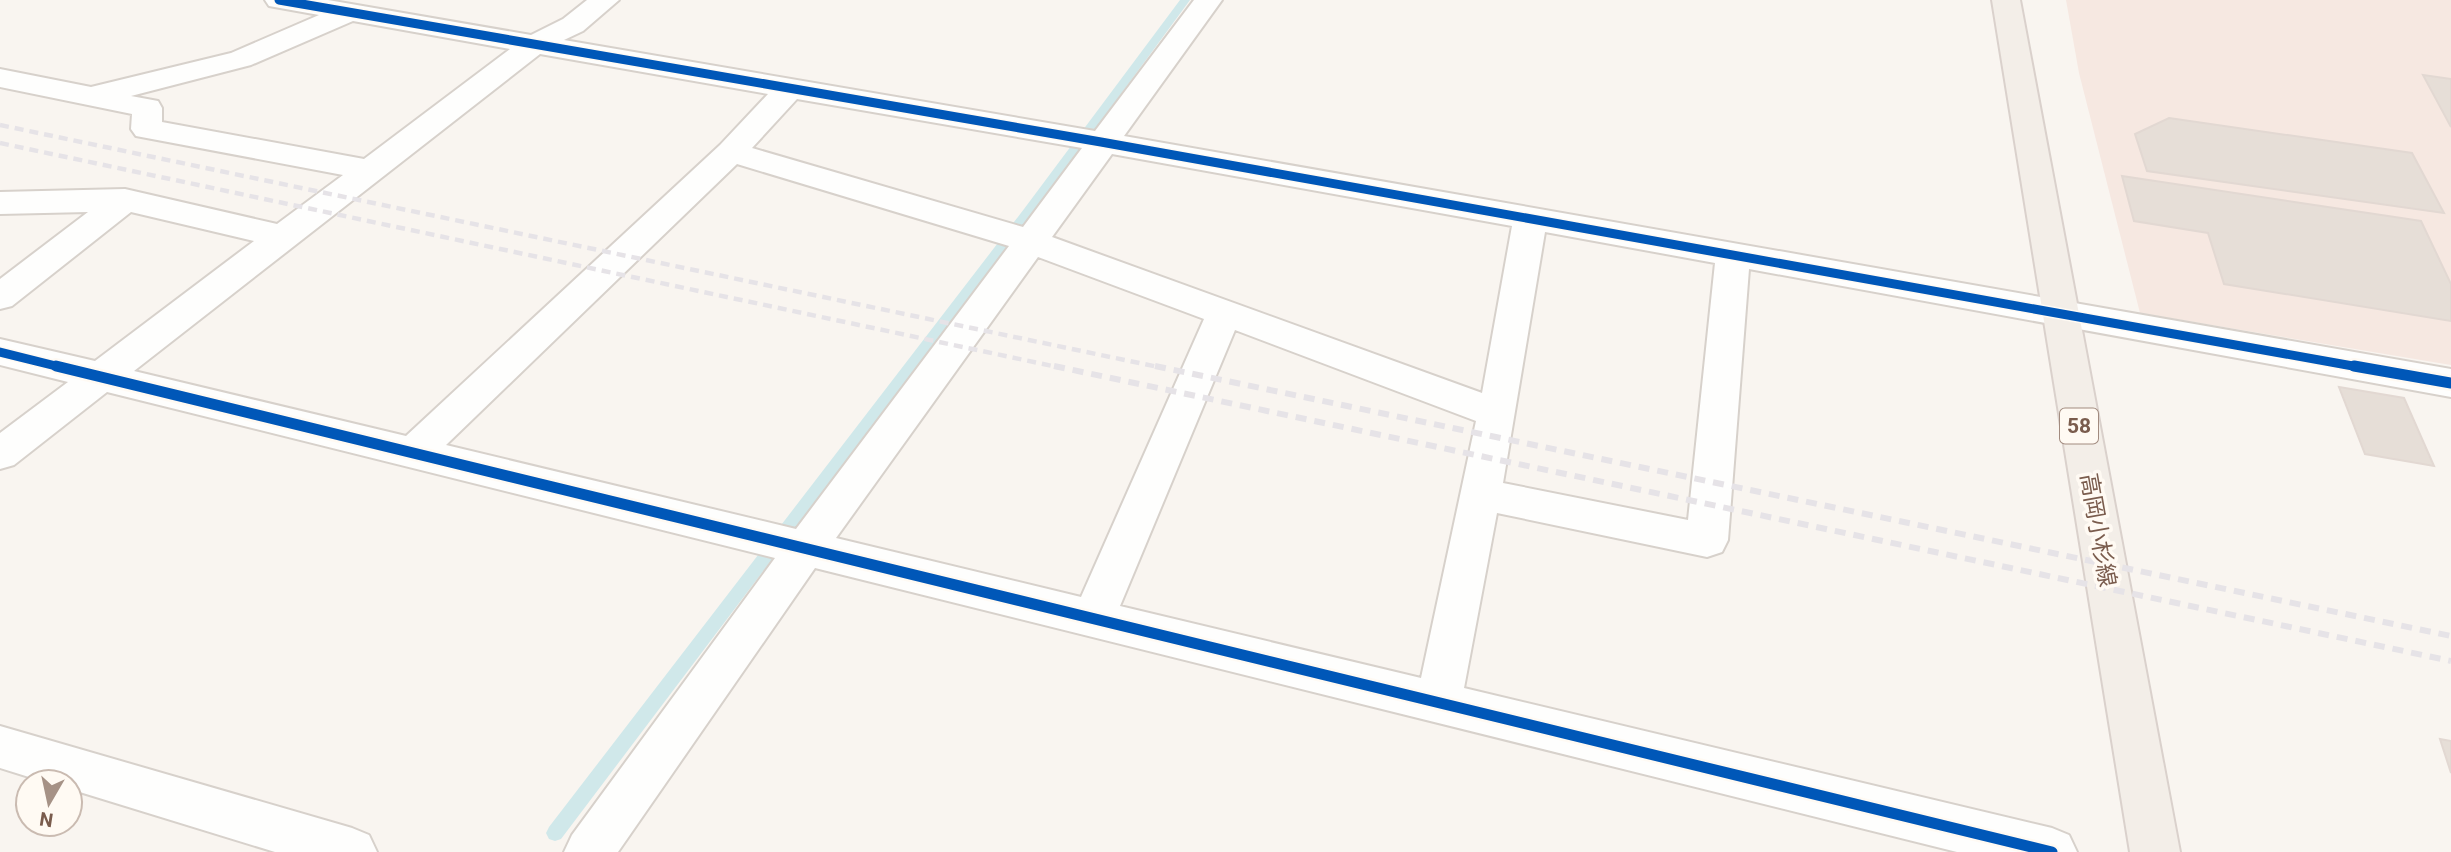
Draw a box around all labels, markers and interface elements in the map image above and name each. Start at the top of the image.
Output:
road number: 58 [2060,408,2098,444]
street label: 高岡小杉線 [2075,471,2121,589]
north arrow [14,768,84,838]
text: N [38,807,55,832]

